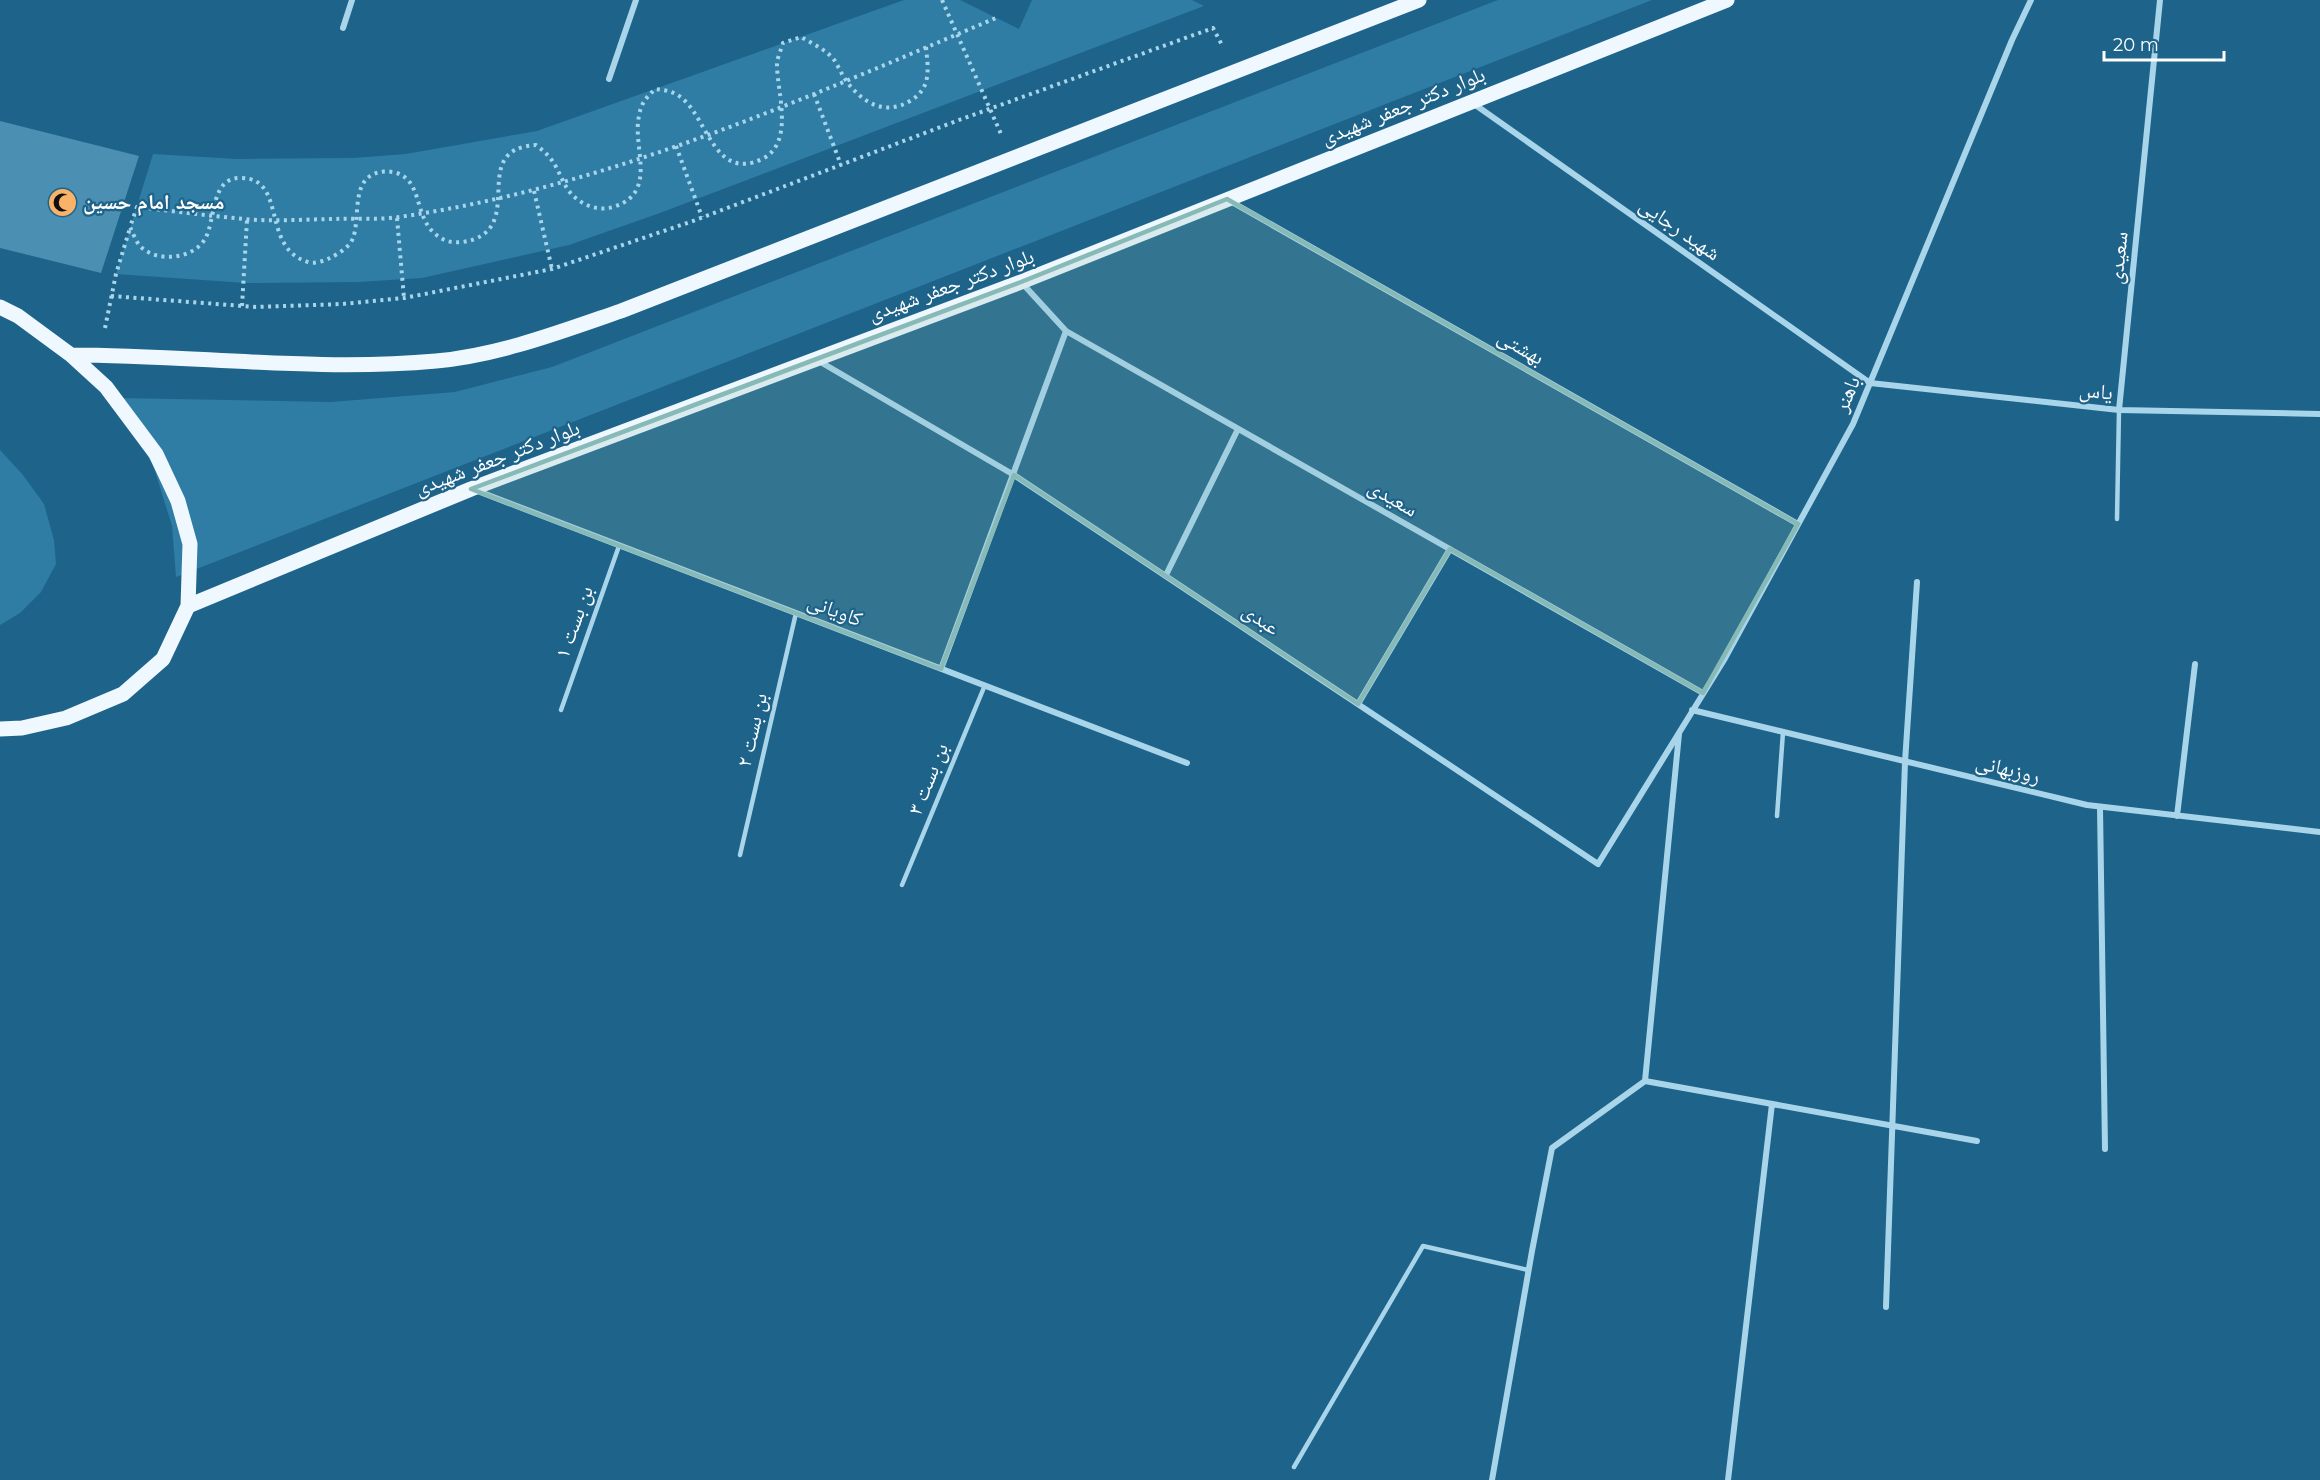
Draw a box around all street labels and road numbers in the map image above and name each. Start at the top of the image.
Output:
street label: بلوار دکتر جعفر شهیدی [1317,61,1489,150]
street label: شهید رجایی [1634,192,1726,266]
street label: سعیدی [2102,230,2133,286]
street label: بلوار دکتر جعفر شهیدی [864,243,1037,326]
street label: بهشتی [1493,323,1549,371]
street label: باهنر [1828,372,1865,416]
street label: یاس [2078,376,2114,406]
street label: بلوار دکتر جعفر شهیدی [411,415,583,501]
street label: سعیدی [1364,473,1422,522]
street label: بن بست ۱ [549,582,599,662]
street label: کاویانی [804,588,866,632]
street label: عبدی [1238,597,1285,640]
street label: بن بست ۲ [731,690,773,770]
street label: بن بست ۳ [902,739,954,819]
street label: روزبهانی [1973,748,2043,790]

